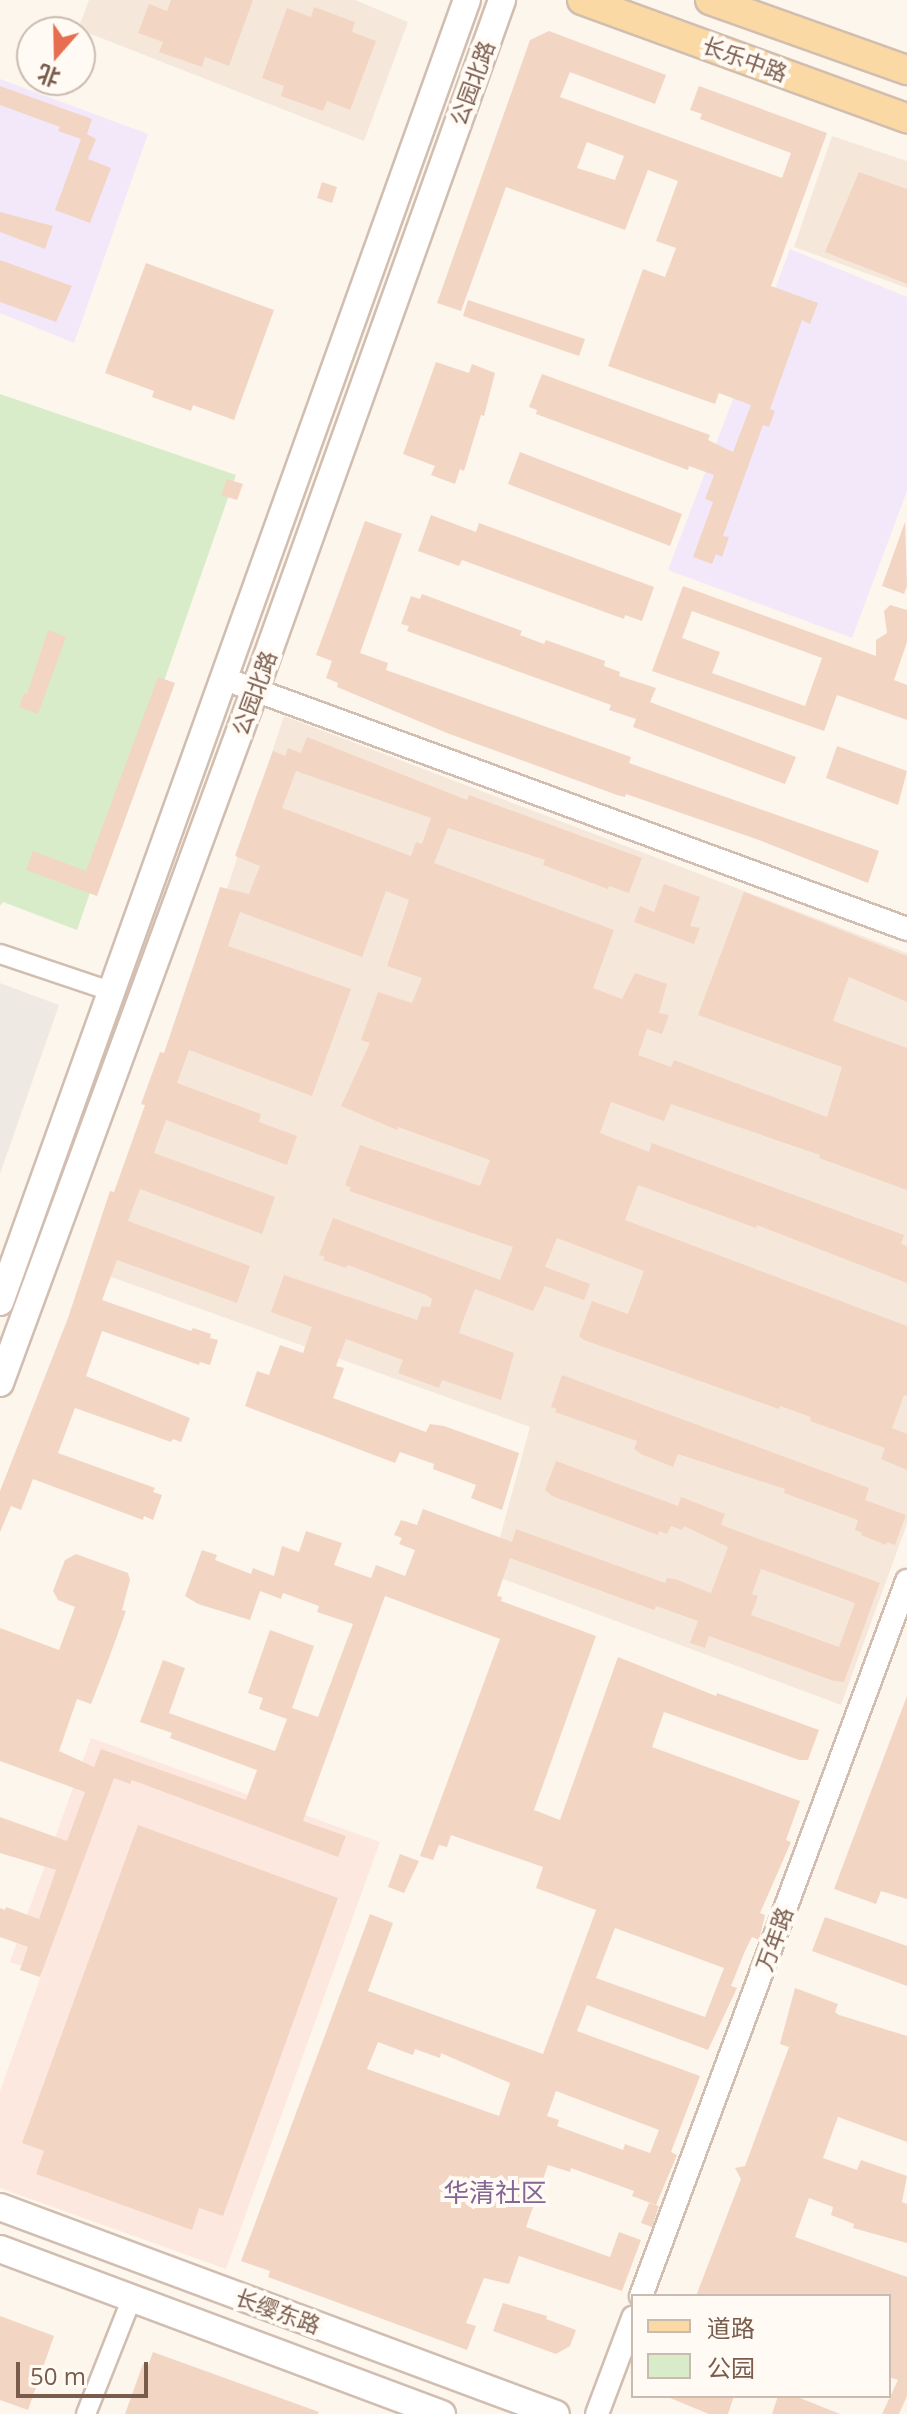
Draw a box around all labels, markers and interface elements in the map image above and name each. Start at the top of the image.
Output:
north arrow [16,16,96,96]
street label: 长乐中路 [699,32,791,86]
street label: 公园北路 [445,37,499,129]
text: 北 [33,59,64,95]
street label: 公园北路 [227,647,281,739]
street label: 万年路 [750,1903,798,1975]
district label: 华清社区 [443,2177,547,2209]
street label: 长缨东路 [232,2284,324,2338]
legend [631,2294,891,2398]
text: 道路 [707,2311,755,2344]
scale bar [20,2346,152,2396]
text: 公园 [707,2351,755,2384]
text: 50 m [30,2359,86,2392]

